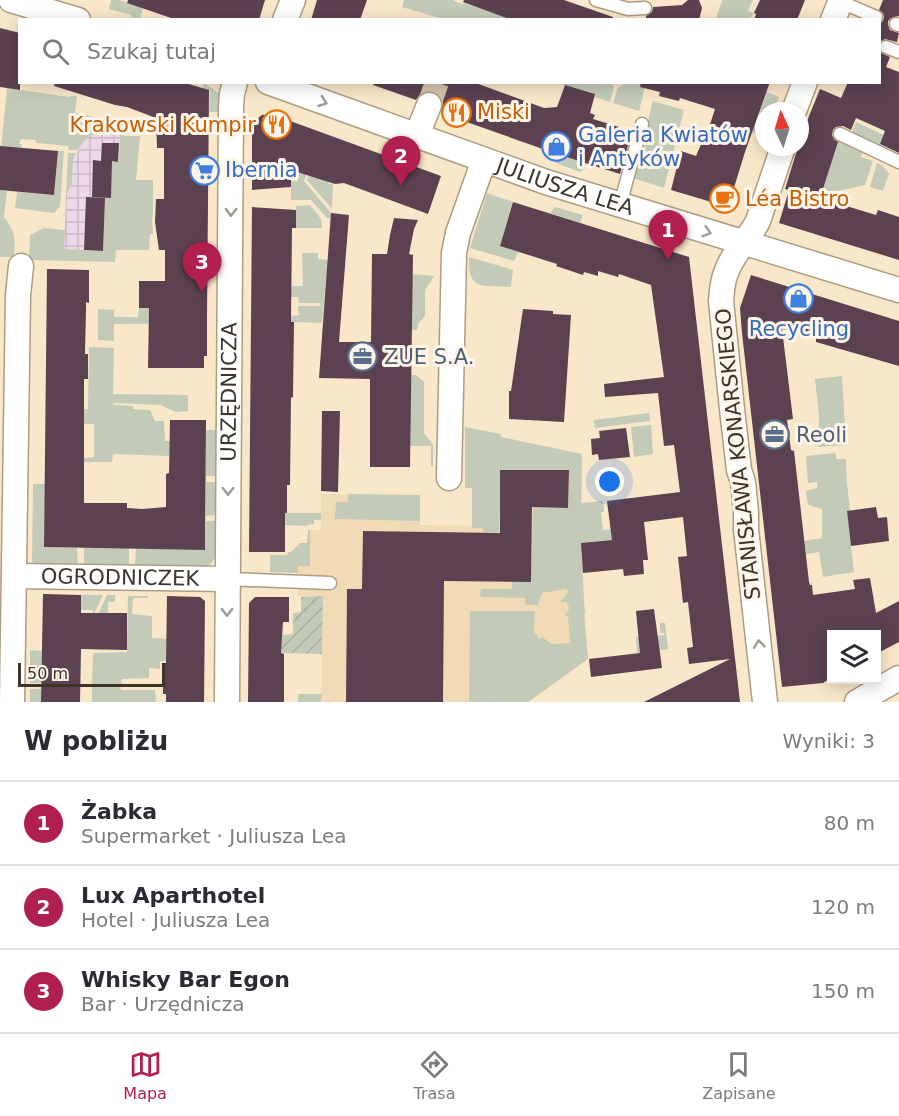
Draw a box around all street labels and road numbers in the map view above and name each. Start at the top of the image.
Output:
street label: JULIUSZA LEA [491,152,637,220]
street label: STANISŁAWA KONARSKIEGO [711,307,765,601]
street label: URZĘDNICZA [217,322,242,462]
street label: OGRODNICZEK [41,564,200,591]

